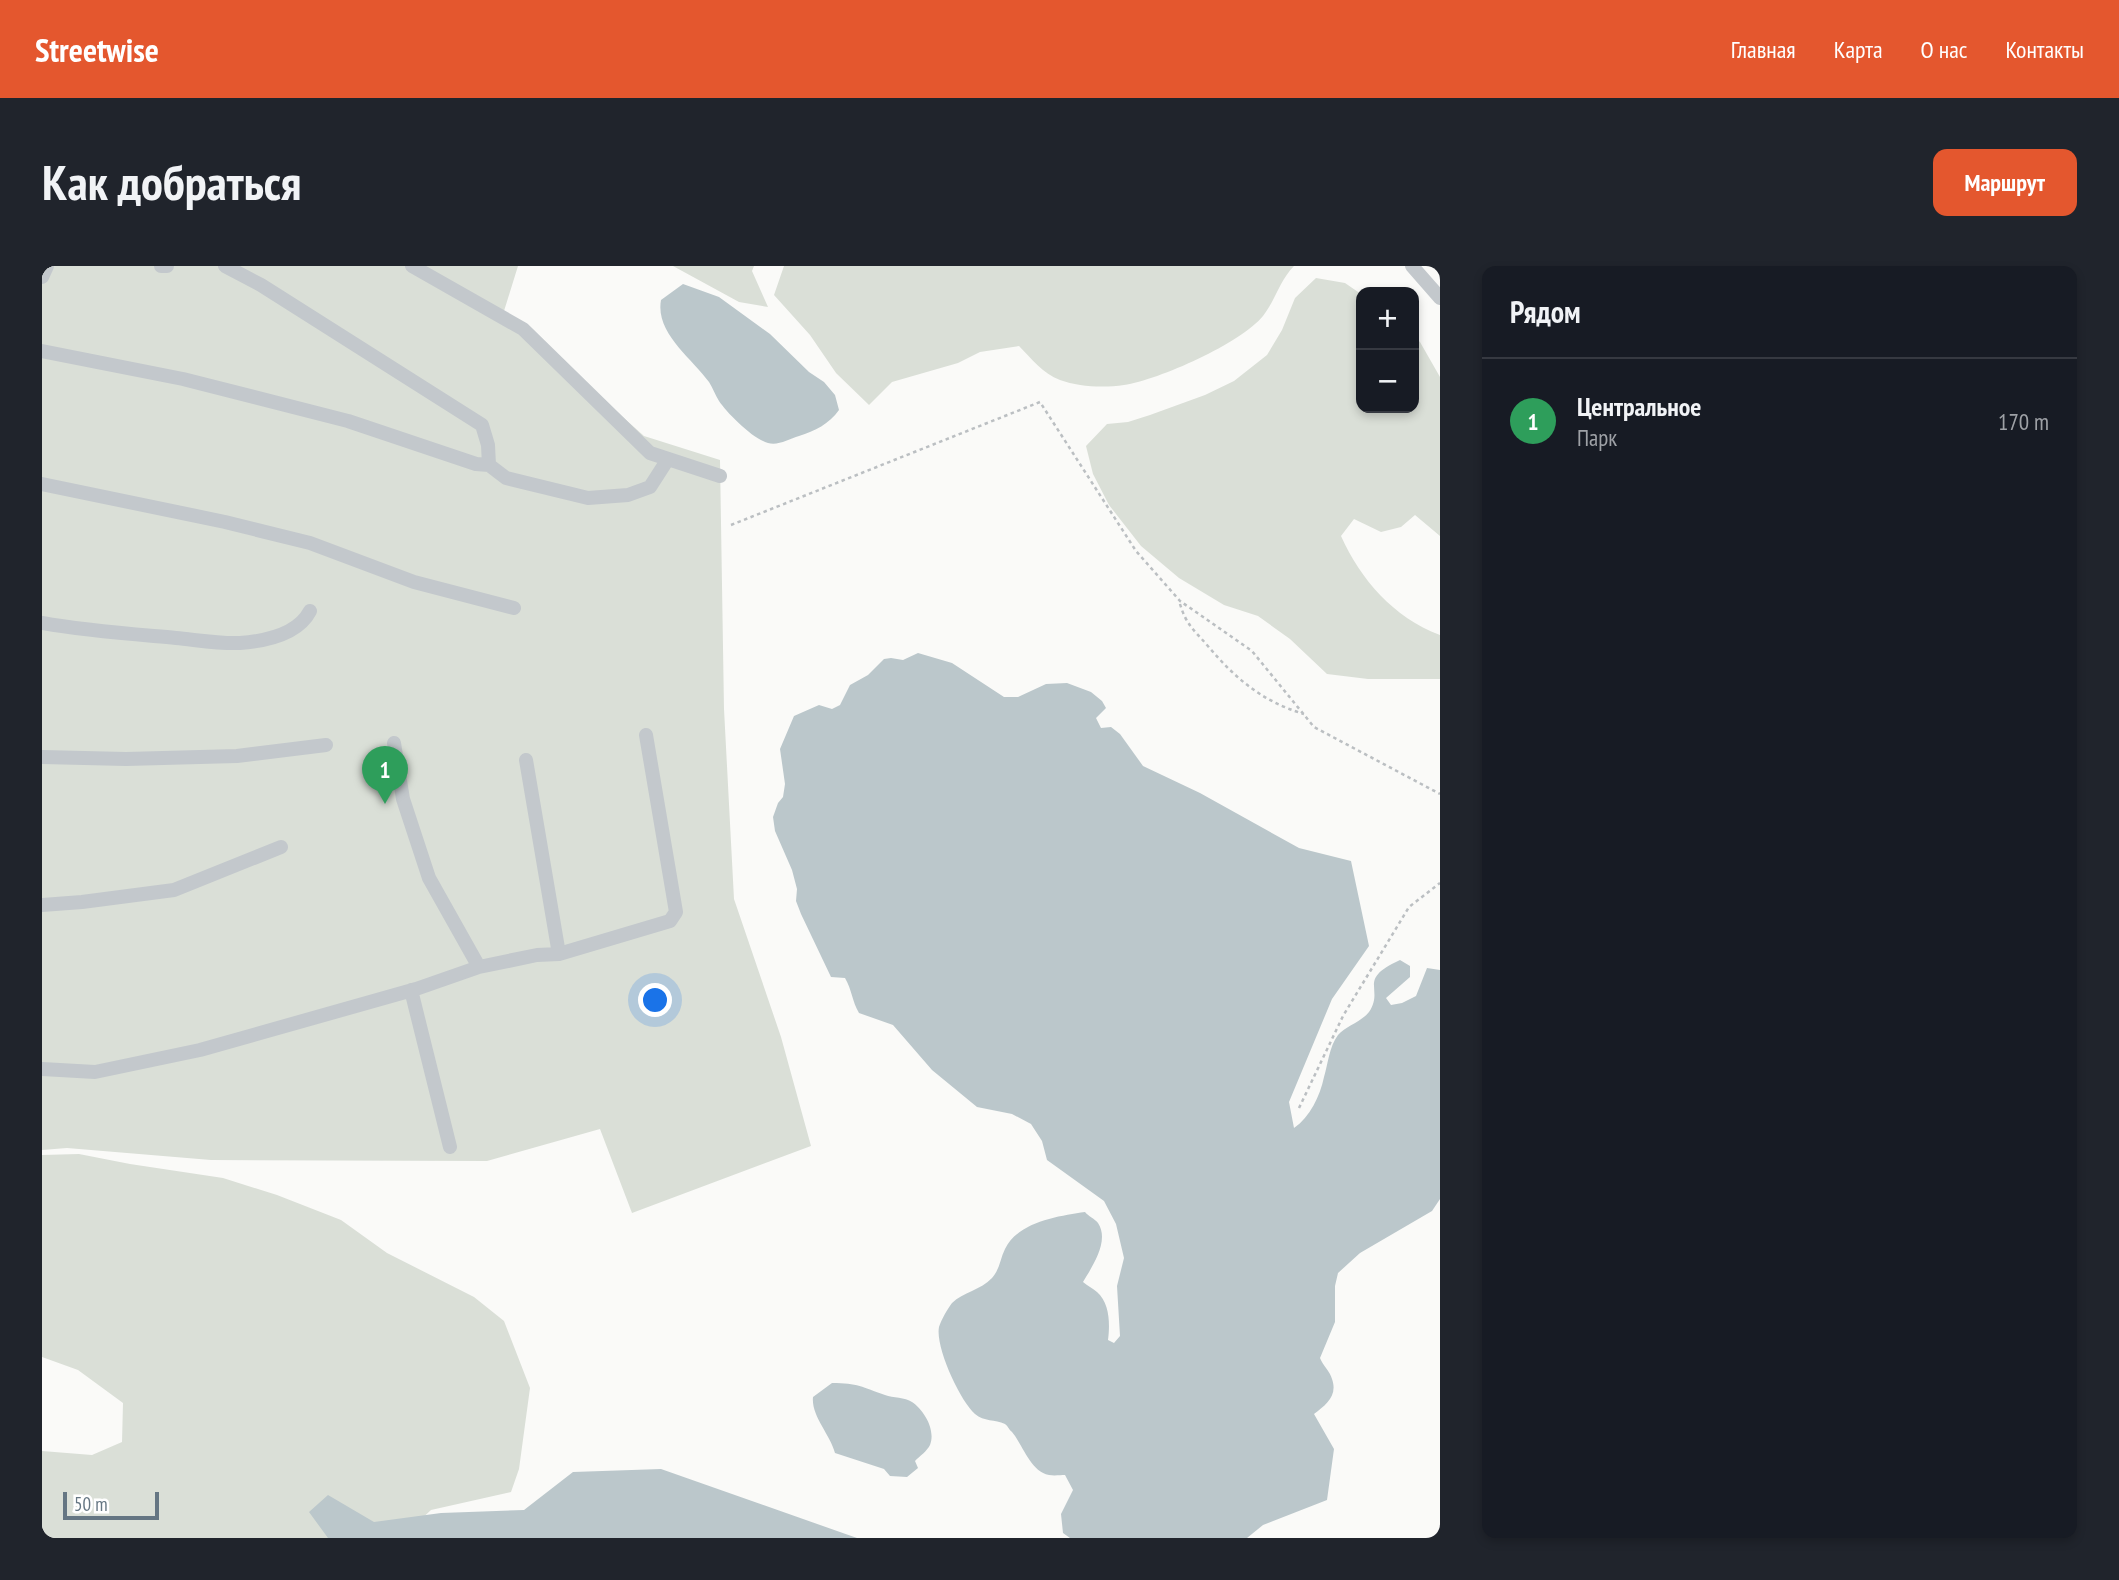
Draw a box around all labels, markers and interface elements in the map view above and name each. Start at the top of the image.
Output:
text: Streetwise [35,28,159,71]
text: Главная [1731,34,1796,65]
text: Карта [1834,34,1883,65]
text: О нас [1921,34,1967,65]
text: Контакты [2005,34,2084,65]
button: Маршрут [1933,149,2077,216]
text: Как добраться [42,150,301,214]
map controls [1356,287,1419,413]
button: + [1356,287,1419,350]
text: Рядом [1510,292,1581,331]
button: − [1356,350,1419,413]
text: Центральное [1577,390,1702,423]
text: 1 [1528,407,1539,436]
text: 170 m [1998,407,2049,436]
text: Парк [1577,423,1617,452]
pin: 1 [362,746,408,804]
your location [638,983,672,1017]
scale bar [63,1489,159,1521]
text: 50 m [74,1492,108,1516]

